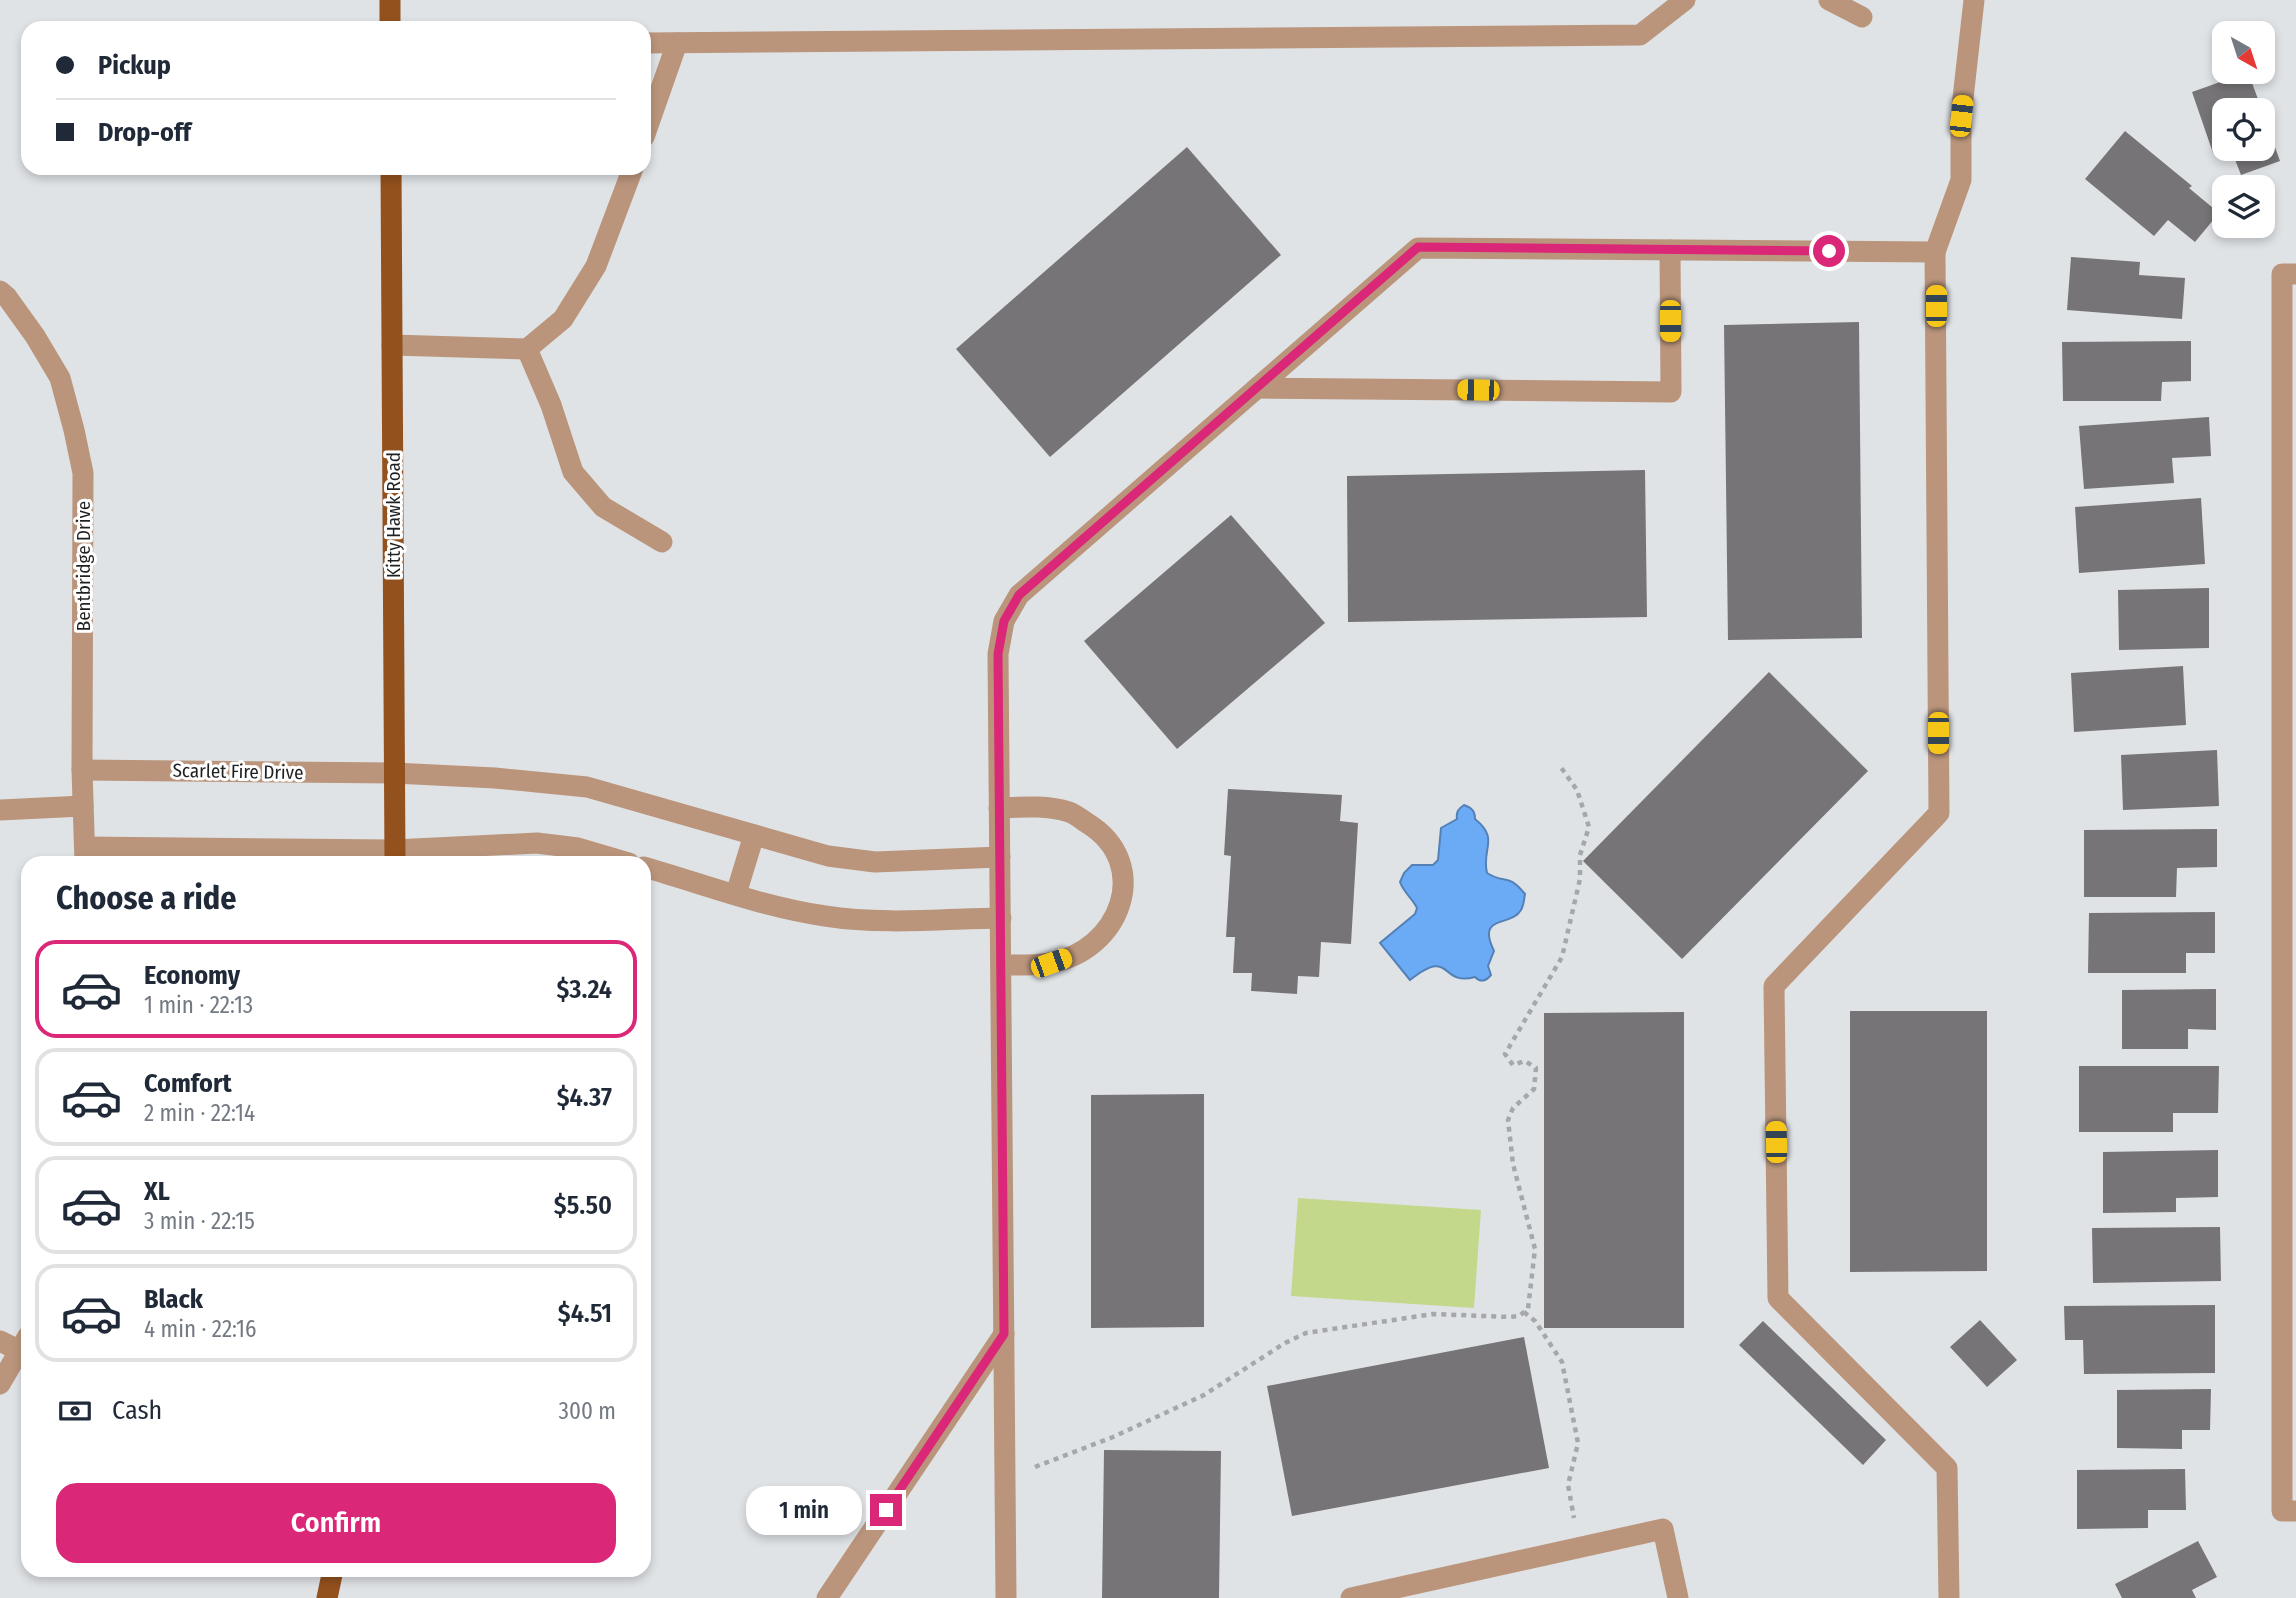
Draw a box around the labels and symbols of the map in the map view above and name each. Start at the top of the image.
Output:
north arrow [2212,21,2275,84]
car [1949,94,1974,138]
route start [1813,235,1845,267]
car [1926,285,1947,327]
car [1660,300,1681,342]
car [1457,379,1500,401]
street label: Kitty Hawk Road [382,452,405,578]
street label: Bentbridge Drive [72,501,95,631]
car [1928,712,1949,754]
street label: Scarlet Fire Drive [172,759,304,784]
car [1028,946,1075,980]
car [1766,1121,1787,1163]
callout: 1 min [746,1486,862,1534]
route end [870,1494,902,1526]

